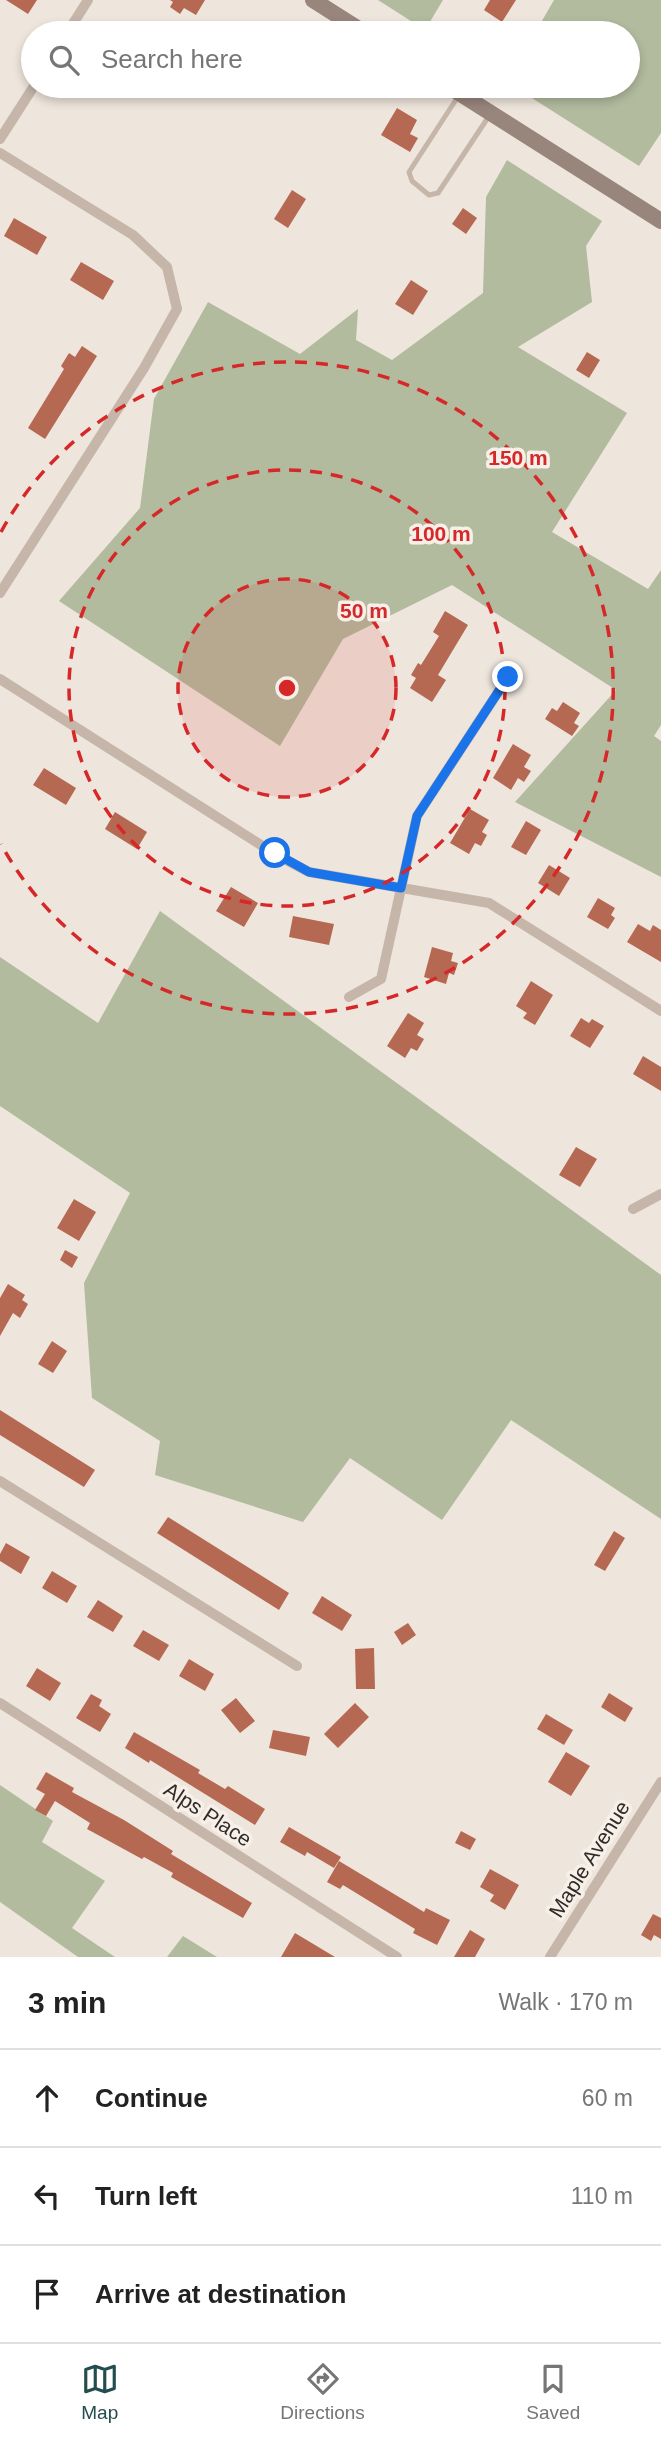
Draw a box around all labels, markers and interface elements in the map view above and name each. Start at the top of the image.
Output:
search box [21,21,640,98]
icon: search [45,41,83,79]
text: Search here [101,44,243,74]
text: 150 m [488,446,548,469]
text: 100 m [411,522,471,545]
text: 50 m [340,599,388,622]
route end [492,661,523,692]
centre of rings [275,676,299,700]
route start [259,837,290,868]
street label: Alps Place [160,1777,256,1851]
street label: Maple Avenue [544,1797,634,1921]
text: 3 min [28,1986,106,2019]
text: Walk · 170 m [498,1989,633,2015]
icon: ahead [28,2079,66,2117]
text: Continue [95,2083,208,2113]
text: 60 m [582,2085,633,2111]
icon: left [28,2177,66,2215]
text: Turn left [95,2181,197,2211]
text: 110 m [571,2183,633,2209]
icon: arrive [28,2275,66,2313]
text: Arrive at destination [95,2279,346,2309]
tab: Map [81,2360,119,2424]
tab: Directions [280,2360,365,2424]
tab: Saved [526,2360,580,2424]

